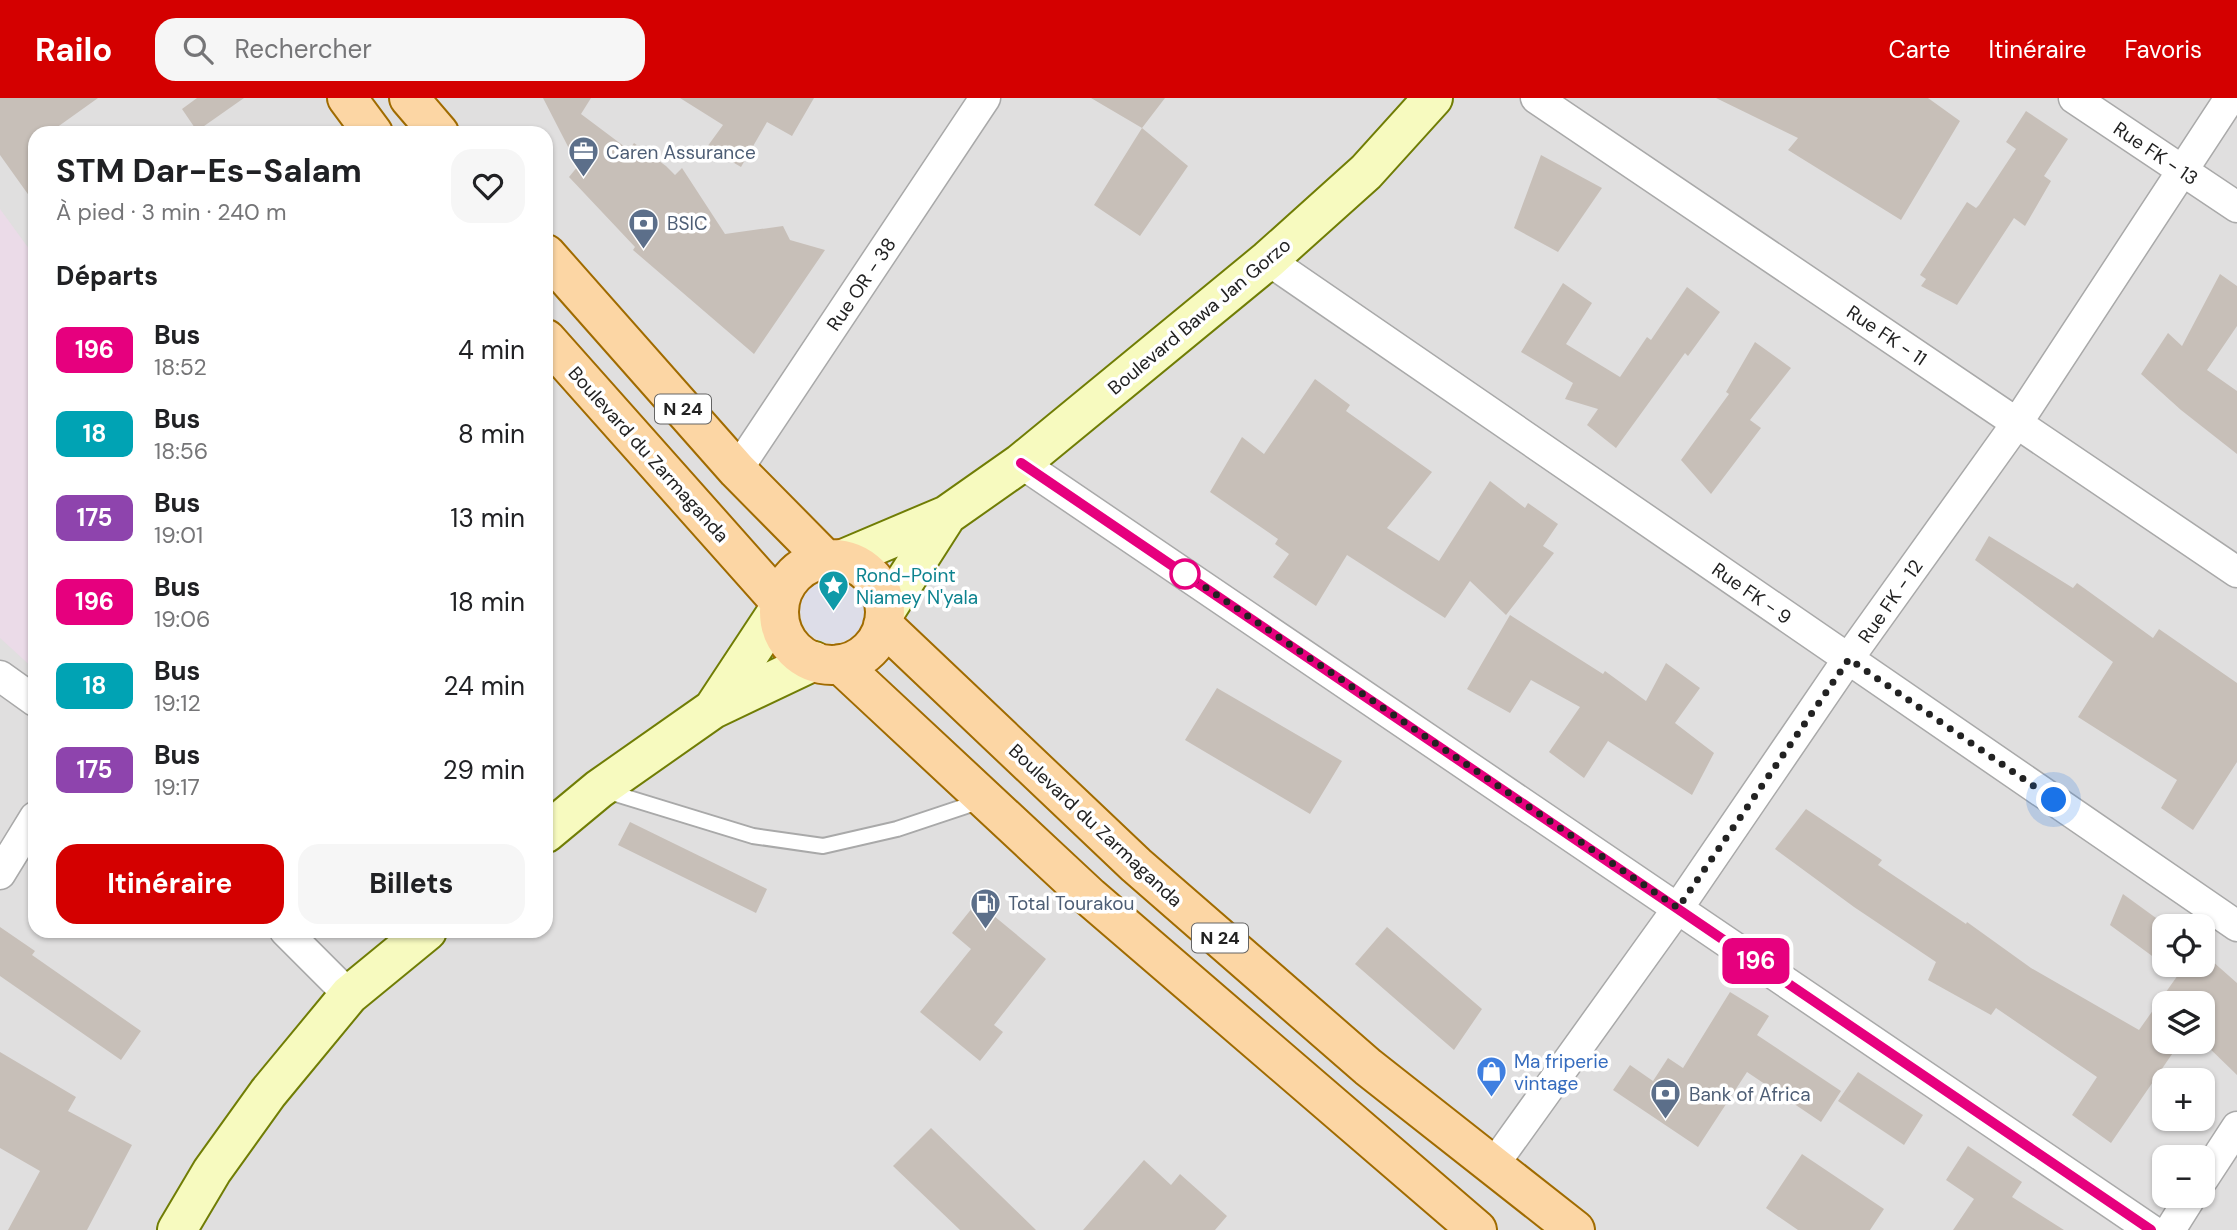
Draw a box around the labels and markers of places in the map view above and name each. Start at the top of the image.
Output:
office icon: Caren Assurance [566,135,600,179]
place label: Caren Assurance [606,140,756,165]
bank icon: BSIC [627,206,661,250]
place label: BSIC [667,211,708,236]
unlabelled marker [1170,559,1200,589]
place label: Rond-Point Niamey N'yala [856,563,978,610]
place icon: Rond-Point Niamey N'yala [816,569,850,613]
fuel station icon: Total Tourakou [968,886,1002,930]
place label: Total Tourakou [1008,891,1134,916]
place label: Ma friperie vintage [1514,1049,1609,1096]
shop icon: Ma friperie vintage [1474,1055,1508,1099]
bank icon: Bank of Africa [1649,1077,1683,1121]
place label: Bank of Africa [1689,1082,1811,1107]

